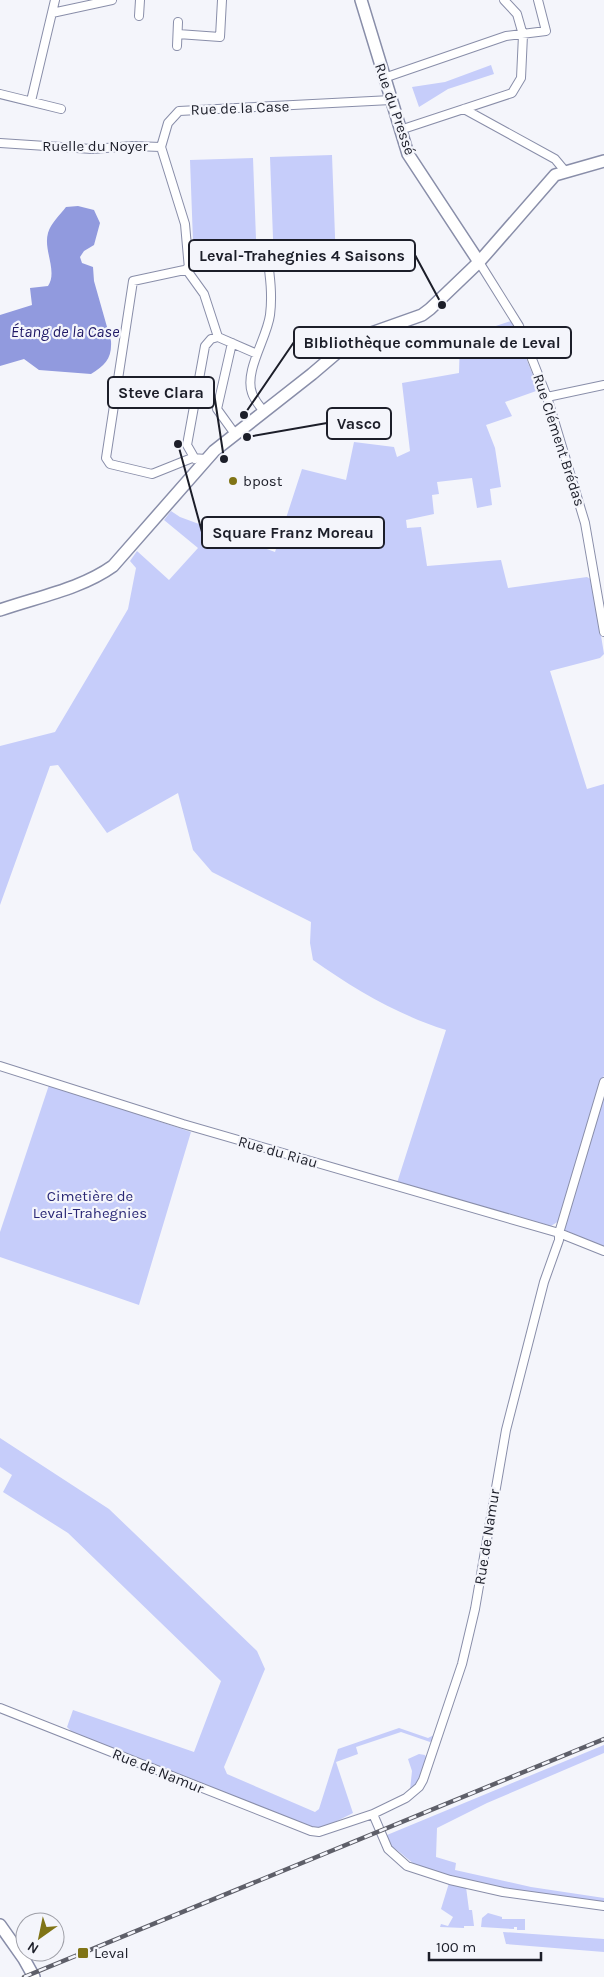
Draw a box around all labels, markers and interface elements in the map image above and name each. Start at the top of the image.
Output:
street label: Rue du Pressé [371,61,419,157]
street label: Rue de la Case [190,97,290,119]
street label: Ruelle du Noyer [42,137,148,155]
callout: Leval-Trahegnies 4 Saisons [189,240,415,271]
text: Leval-Trahegnies 4 Saisons [199,246,405,265]
water label: Étang de la Case [11,322,120,341]
callout: BIbliothèque communale de Leval [294,327,571,358]
text: BIbliothèque communale de Leval [303,333,561,352]
street label: Rue Clément Brédas [529,372,589,508]
callout: Steve Clara [108,377,214,408]
text: Steve Clara [118,383,204,402]
callout: Vasco [327,408,391,439]
text: Vasco [337,414,381,433]
place label: bpost [243,472,283,490]
marker: bpost [227,475,239,487]
callout: Square Franz Moreau [202,517,384,548]
text: Square Franz Moreau [212,523,374,542]
street label: Rue du Riau [236,1132,320,1172]
park label: Cimetière de Leval-Trahegnies [33,1187,147,1222]
street label: Rue de Namur [471,1487,504,1586]
street label: Rue de Namur [110,1745,207,1798]
north arrow [15,1912,65,1962]
scale bar [429,1930,542,1962]
text: N [24,1938,42,1957]
text: 100 m [436,1938,476,1956]
place label: Leval [94,1944,129,1962]
marker: Leval [76,1946,90,1960]

